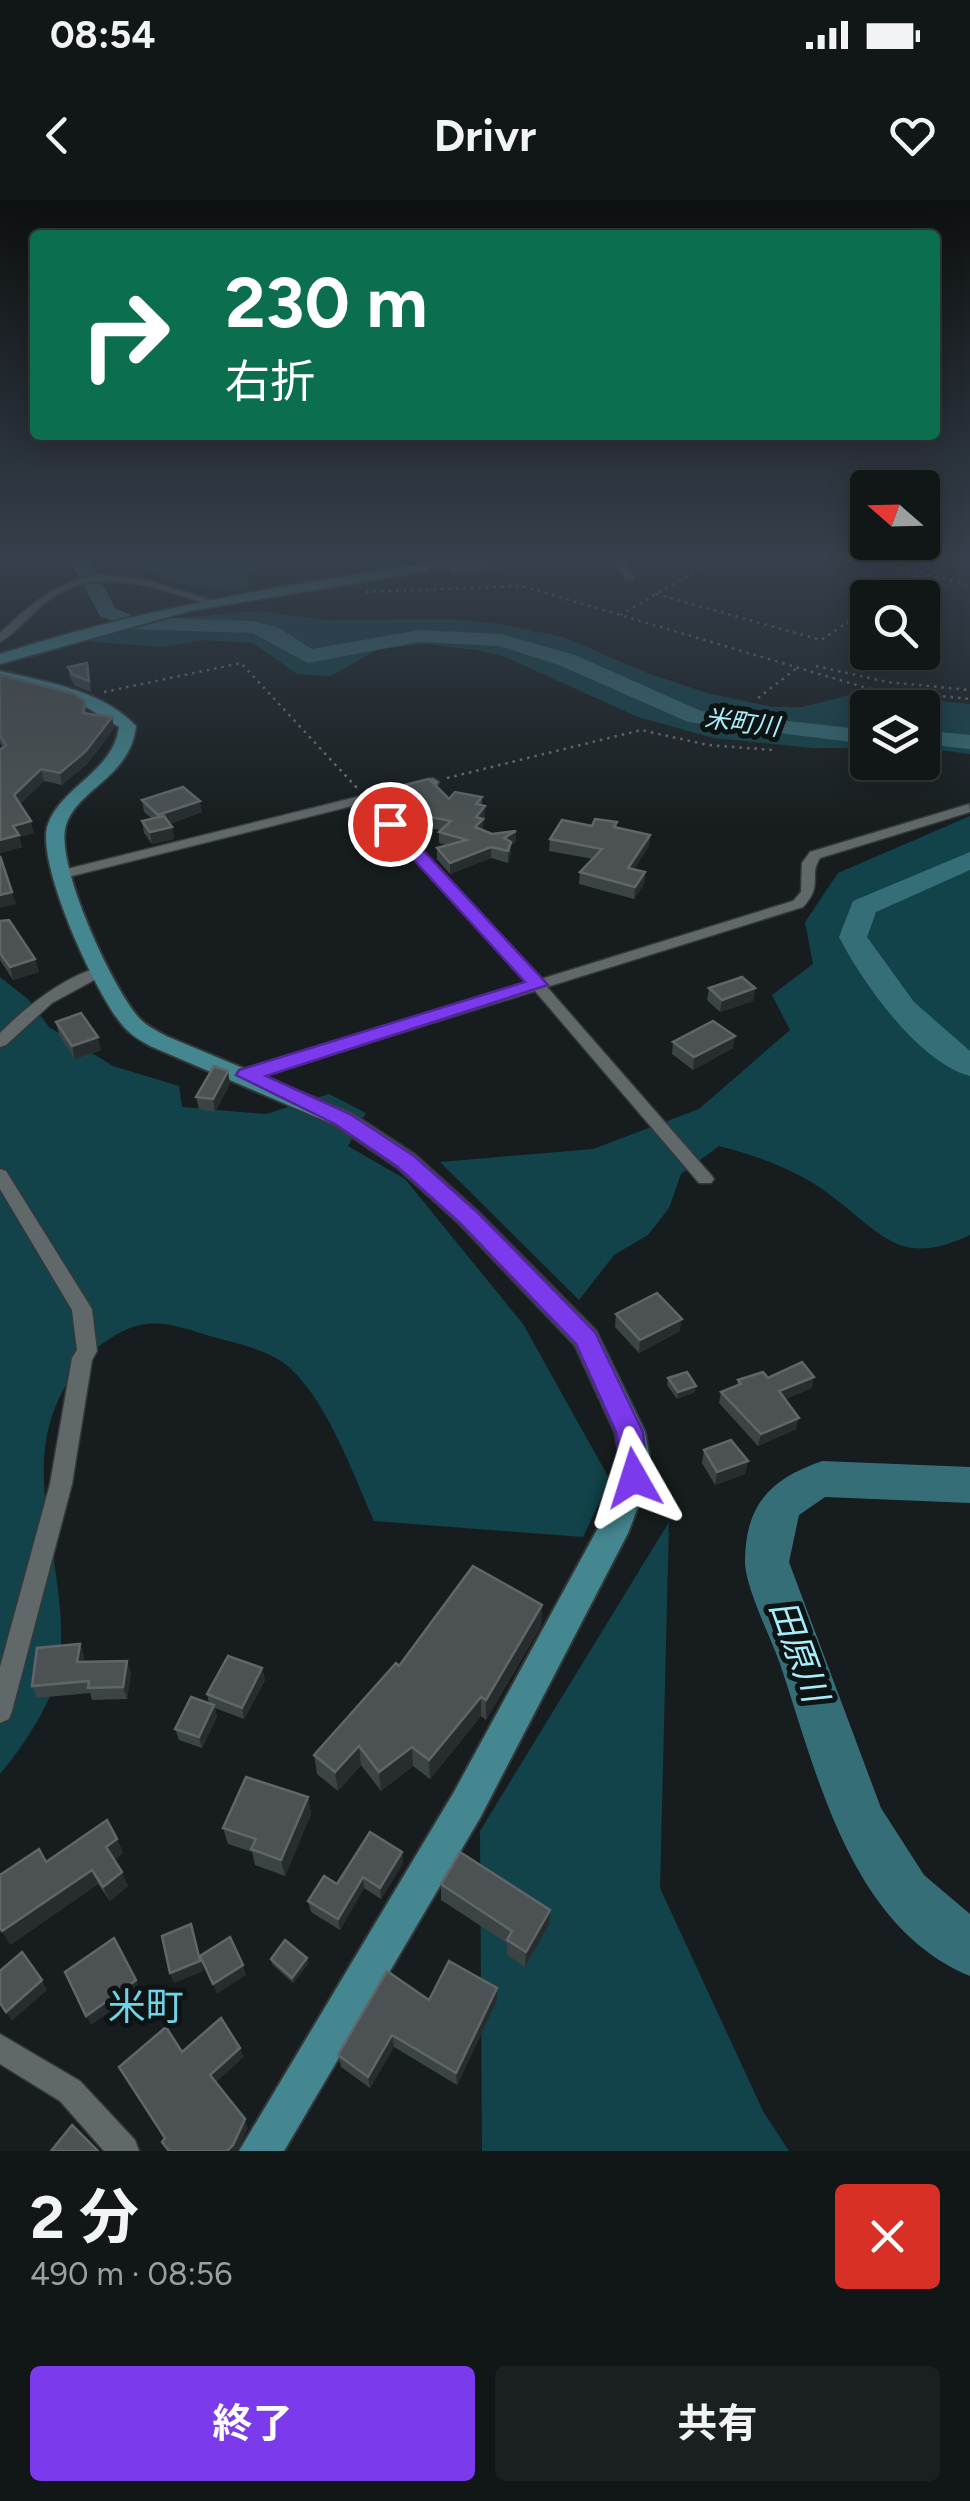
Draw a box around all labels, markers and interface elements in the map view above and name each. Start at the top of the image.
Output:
text: 08:54 [50,12,155,58]
icon: back [30,108,85,163]
text: Drivr [434,108,536,162]
icon: heart [885,108,940,163]
text: 230 m [225,260,428,345]
icon: right [60,270,190,400]
text: 右折 [225,354,315,408]
north arrow [850,470,940,560]
map controls [850,470,940,780]
button: search [850,580,940,670]
button: layers [850,690,940,780]
water label: 米町川 [703,703,784,742]
pin [348,782,433,867]
icon: arrive [363,797,418,852]
position arrow [582,1426,686,1530]
water label: 田原川 [761,1594,838,1711]
district label: 米町 [108,1984,184,2030]
text: 2 分 [30,2181,139,2253]
button: close [835,2184,940,2289]
text: 490 m · 08:56 [30,2255,232,2293]
button: 終了 [30,2366,475,2481]
button: 共有 [495,2366,940,2481]

